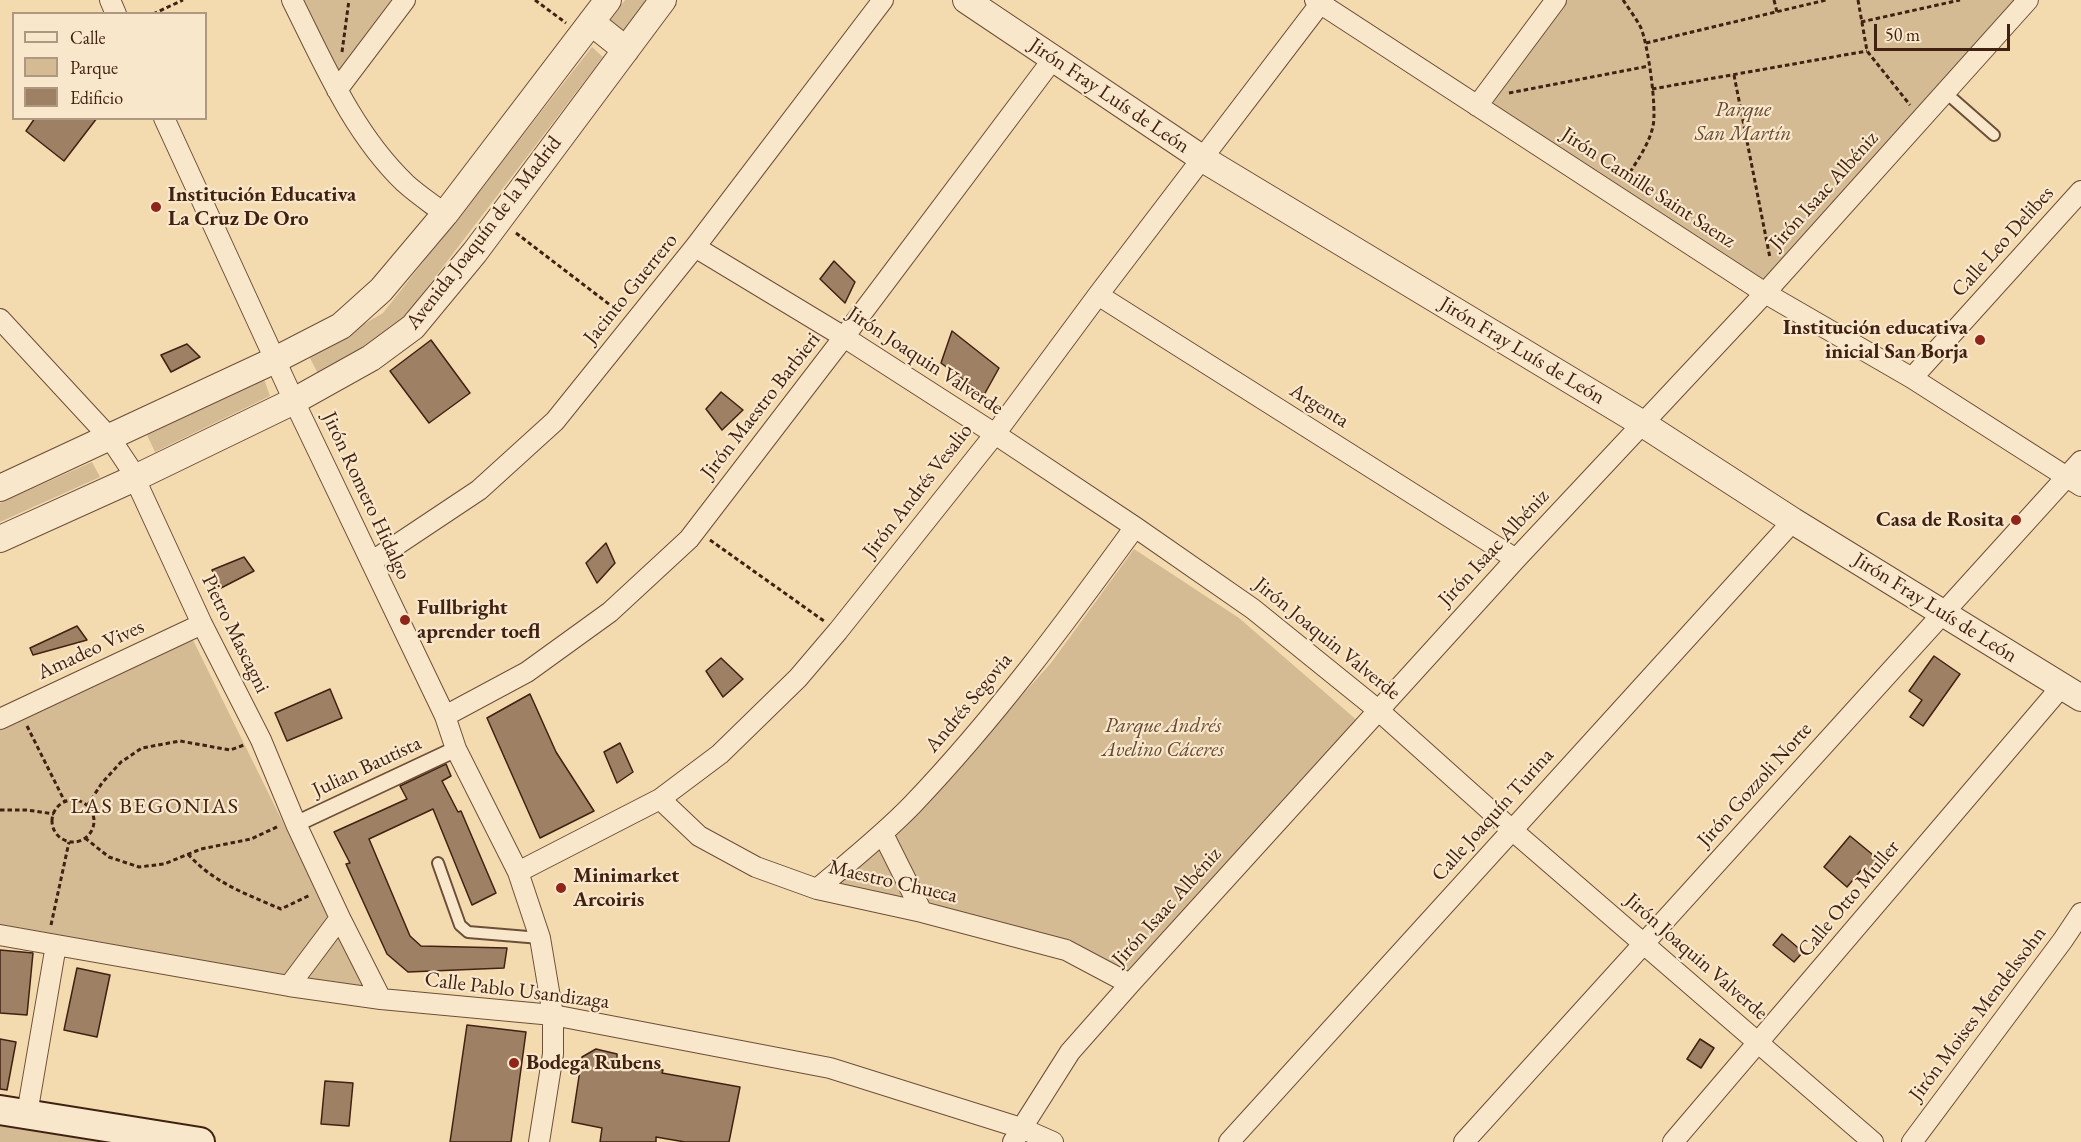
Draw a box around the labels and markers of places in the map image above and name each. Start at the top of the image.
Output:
place label: Institución Educativa La Cruz De Oro [168,182,356,232]
marker: Institución Educativa La Cruz De Oro [149,200,163,214]
place label: Institución educativa inicial San Borja [1783,315,1968,365]
marker: Institución educativa inicial San Borja [1973,333,1987,347]
place label: Casa de Rosita [1876,507,2004,533]
marker: Casa de Rosita [2009,513,2023,527]
place label: Fullbright aprender toefl [417,595,540,645]
marker: Fullbright aprender toefl [398,613,412,627]
place label: Minimarket Arcoiris [573,863,679,913]
marker: Minimarket Arcoiris [554,881,568,895]
place label: Bodega Rubens [526,1050,661,1076]
marker: Bodega Rubens [507,1056,521,1070]

